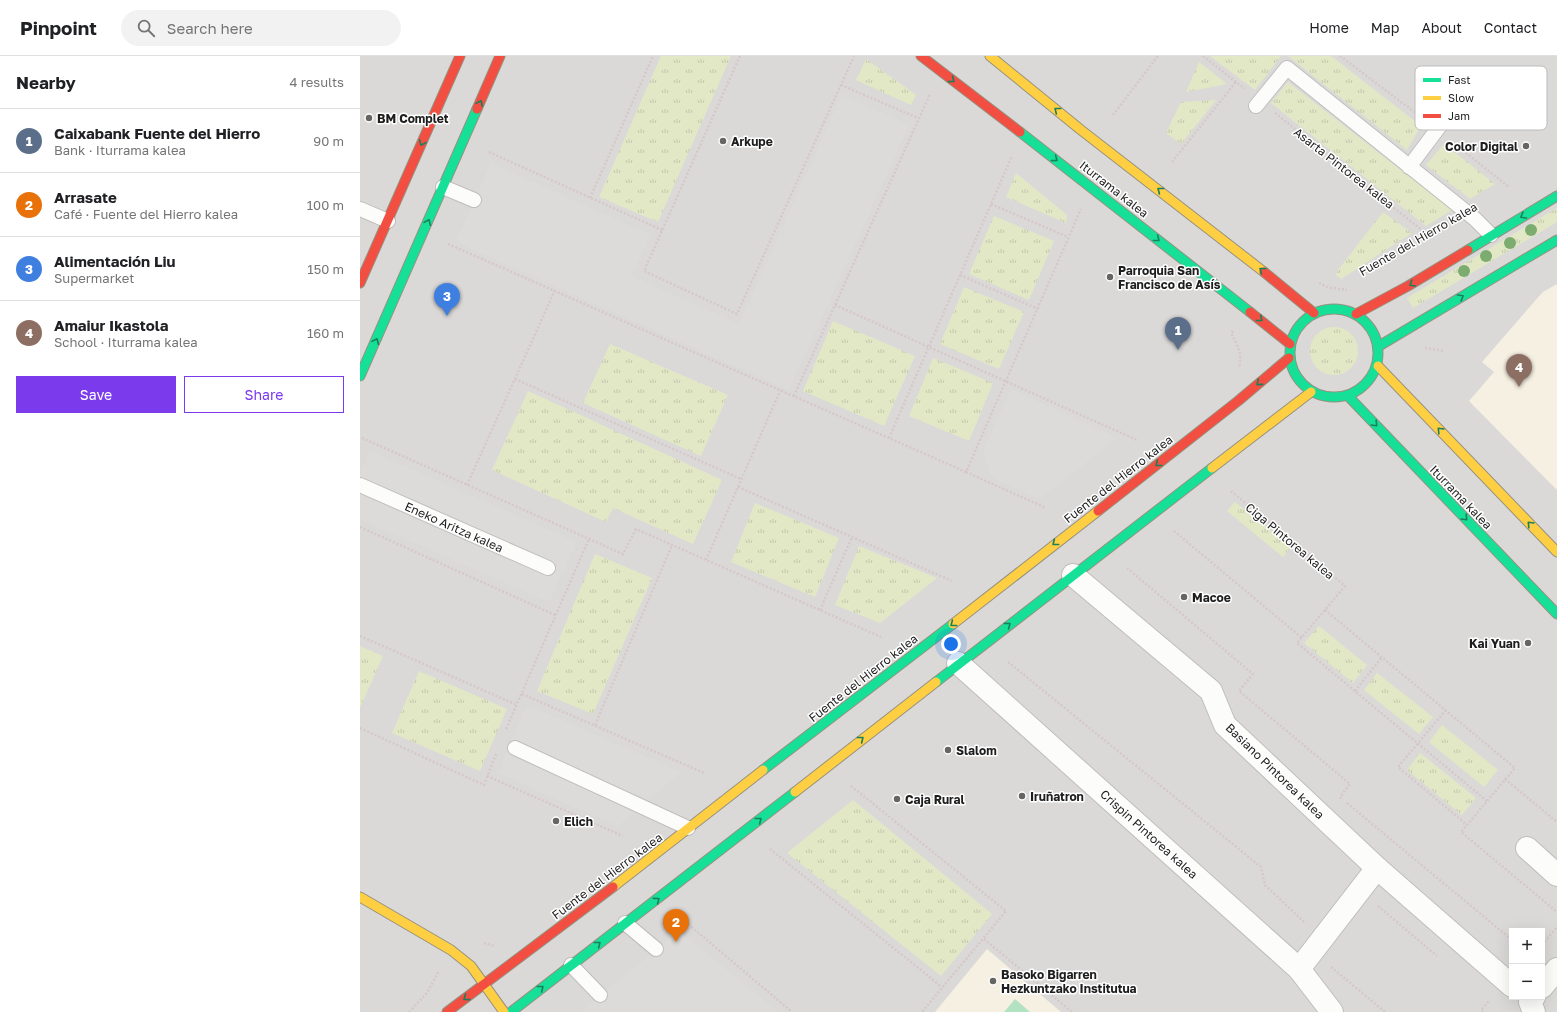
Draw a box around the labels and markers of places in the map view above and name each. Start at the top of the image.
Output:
place label: BM Complet [377,111,449,126]
marker: BM Complet [364,113,374,123]
place label: Arkupe [731,134,773,149]
marker: Arkupe [718,136,728,146]
place label: Color Digital [1445,139,1518,154]
marker: Color Digital [1521,141,1531,151]
place label: Parroquia San Francisco de Asís [1118,263,1221,292]
marker: Parroquia San Francisco de Asís [1105,272,1115,282]
pin: 3 [434,283,460,316]
pin: 1 [1165,317,1191,350]
pin: 4 [1506,354,1532,387]
place label: Macoe [1192,590,1231,605]
marker: Macoe [1179,592,1189,602]
place label: Kai Yuan [1469,636,1520,651]
marker: Kai Yuan [1523,638,1533,648]
place label: Slalom [956,743,997,758]
marker: Slalom [943,745,953,755]
place label: Iruñatron [1030,789,1084,804]
marker: Iruñatron [1017,791,1027,801]
place label: Caja Rural [905,792,965,807]
marker: Caja Rural [892,794,902,804]
place label: Elich [564,814,593,829]
marker: Elich [551,816,561,826]
pin: 2 [663,909,689,942]
place label: Basoko Bigarren Hezkuntzako Institutua [1001,967,1137,996]
marker: Basoko Bigarren Hezkuntzako Institutua [988,976,998,986]

